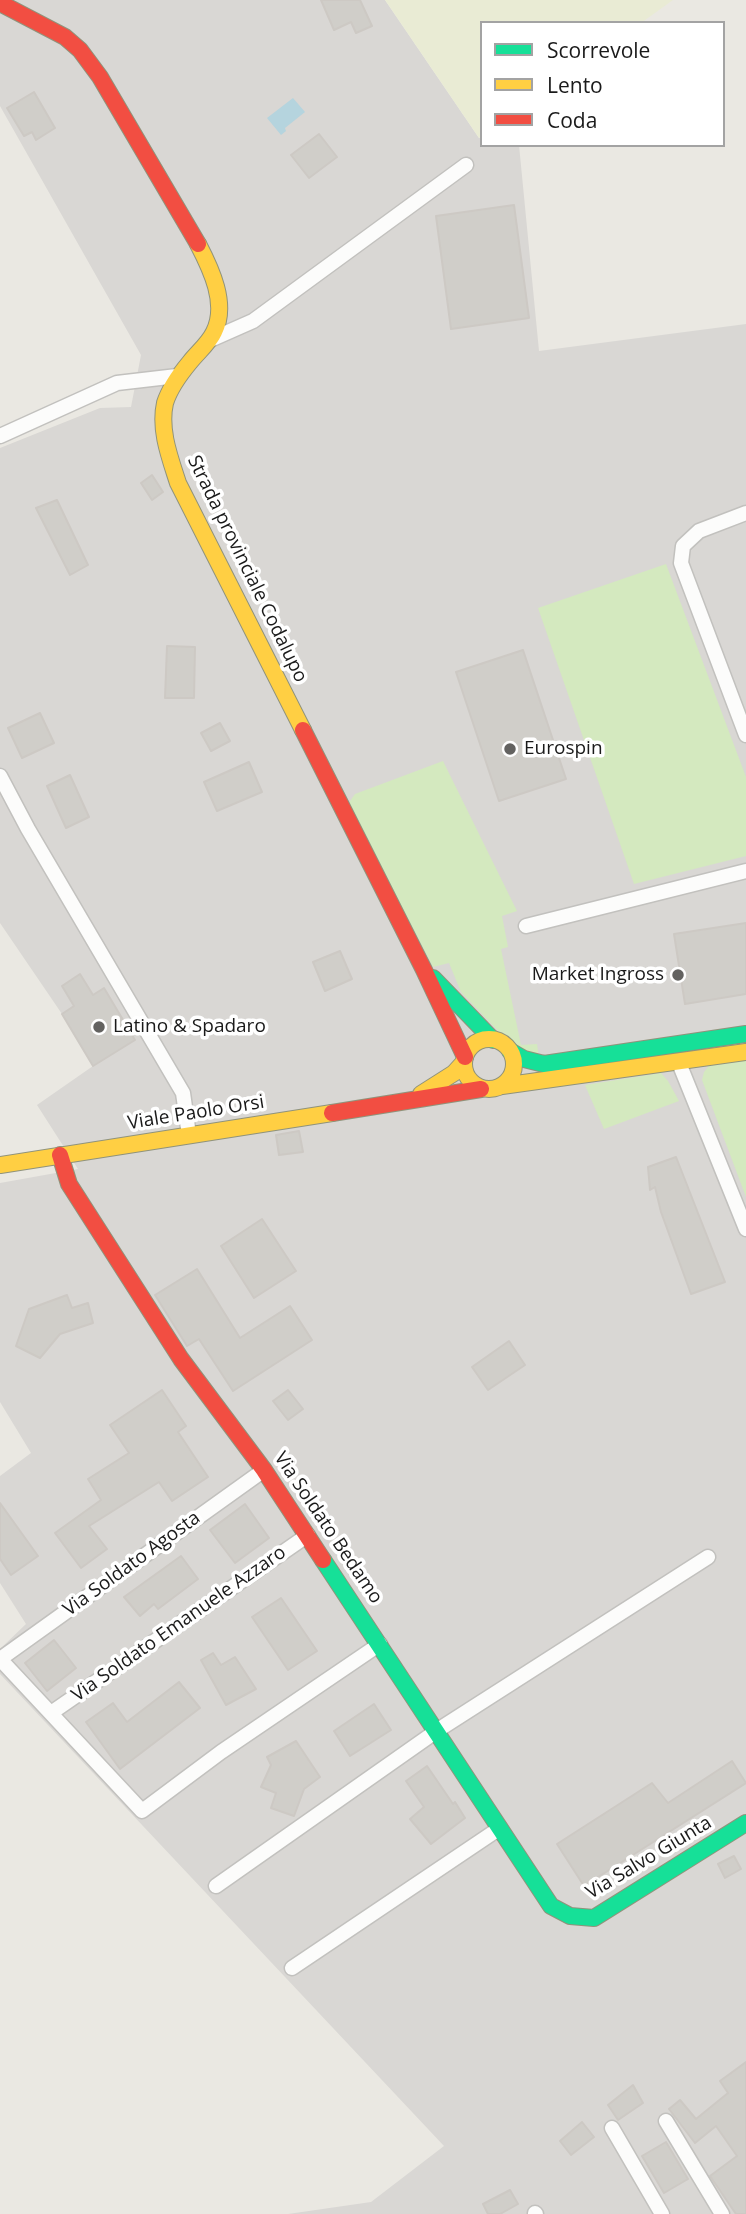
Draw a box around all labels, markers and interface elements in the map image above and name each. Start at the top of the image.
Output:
legend [480,21,725,147]
text: Scorrevole [547,36,650,64]
text: Lento [547,71,603,99]
text: Coda [547,106,597,134]
street label: Strada provinciale Codalupo [182,452,312,686]
place label: Eurospin [524,738,603,760]
marker: Eurospin [502,741,518,757]
place label: Market Ingross [532,964,664,986]
marker: Market Ingross [670,967,686,983]
place label: Latino & Spadaro [113,1016,266,1038]
marker: Latino & Spadaro [91,1019,107,1035]
street label: Viale Paolo Orsi [126,1091,266,1135]
street label: Via Soldato Bedamo [269,1448,387,1608]
street label: Via Soldato Agosta [59,1507,205,1621]
street label: Via Soldato Emanuele Azzaro [68,1541,290,1707]
street label: Via Salvo Giunta [582,1812,716,1904]

